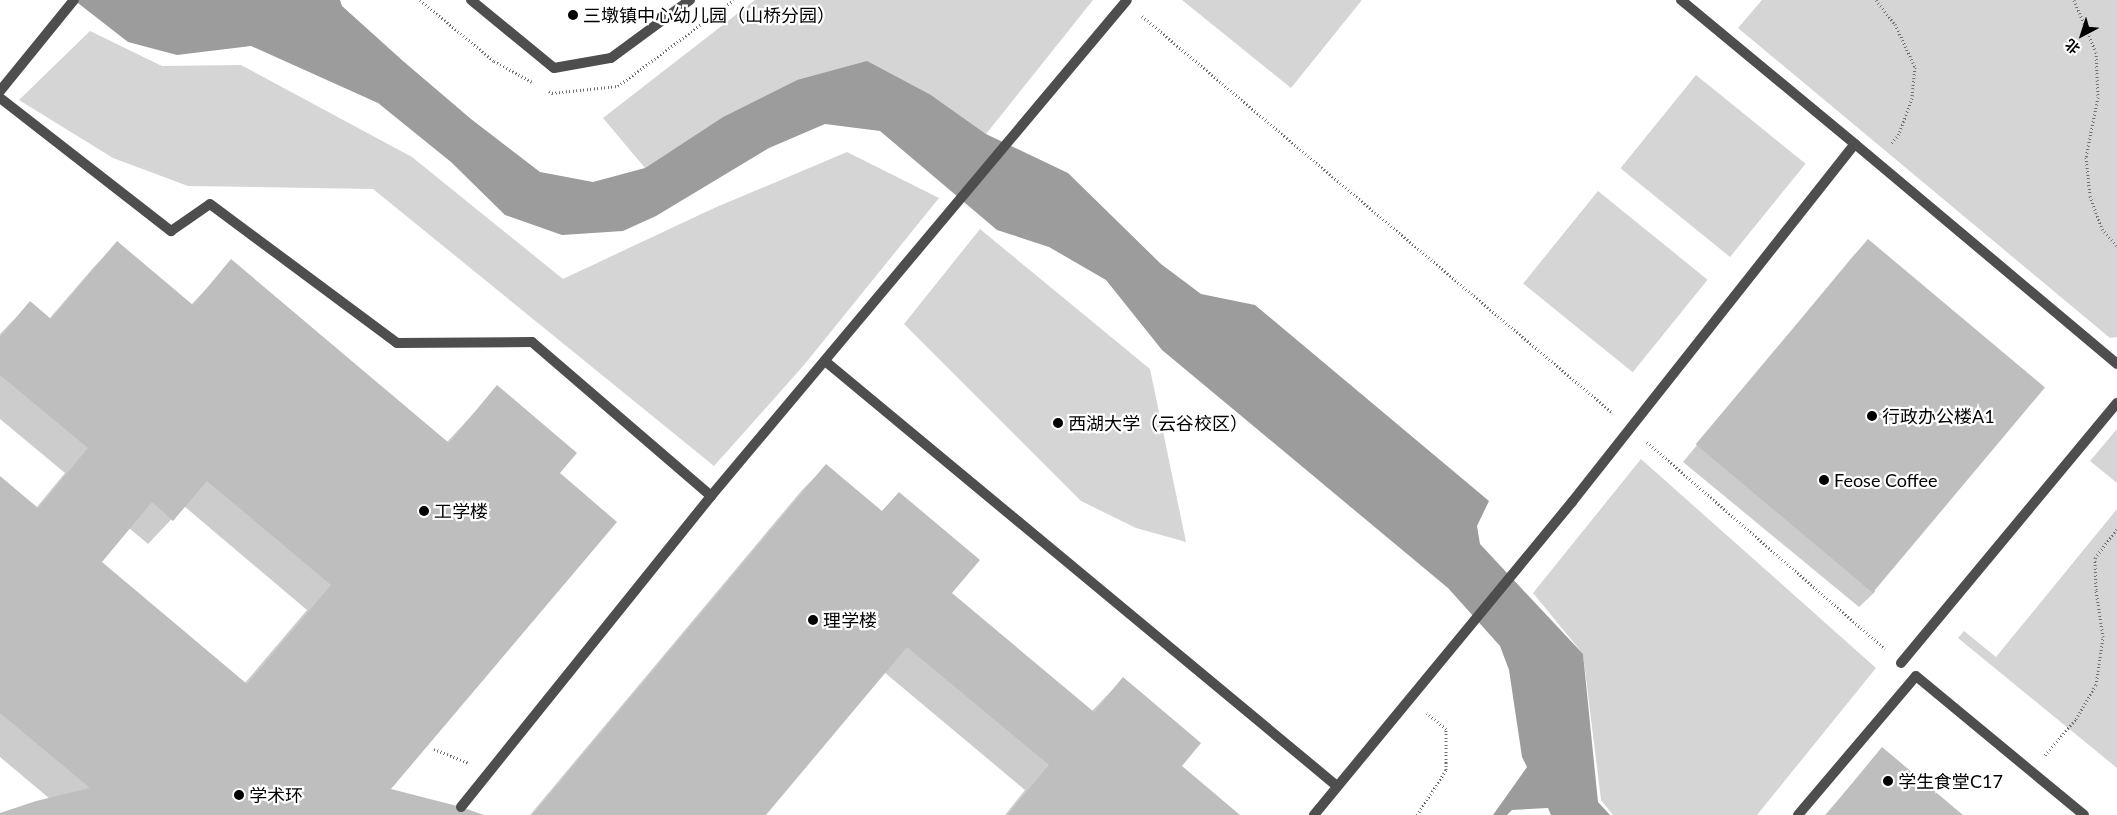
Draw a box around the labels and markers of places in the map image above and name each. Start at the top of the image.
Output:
place label: 三墩镇中心幼儿园（山桥分园） [583,4,835,26]
marker: 三墩镇中心幼儿园（山桥分园） [567,9,579,21]
place label: 行政办公楼A1 [1882,405,1995,427]
marker: 行政办公楼A1 [1866,410,1878,422]
place label: 西湖大学（云谷校区） [1068,412,1248,434]
marker: 西湖大学（云谷校区） [1052,417,1064,429]
place label: Feose Coffee [1834,469,1938,491]
marker: Feose Coffee [1818,474,1830,486]
place label: 工学楼 [434,500,488,522]
marker: 工学楼 [418,505,430,517]
place label: 理学楼 [823,609,877,631]
marker: 理学楼 [807,614,819,626]
place label: 学生食堂C17 [1898,770,2003,792]
marker: 学生食堂C17 [1882,775,1894,787]
place label: 学术环 [249,784,303,806]
marker: 学术环 [233,789,245,801]

